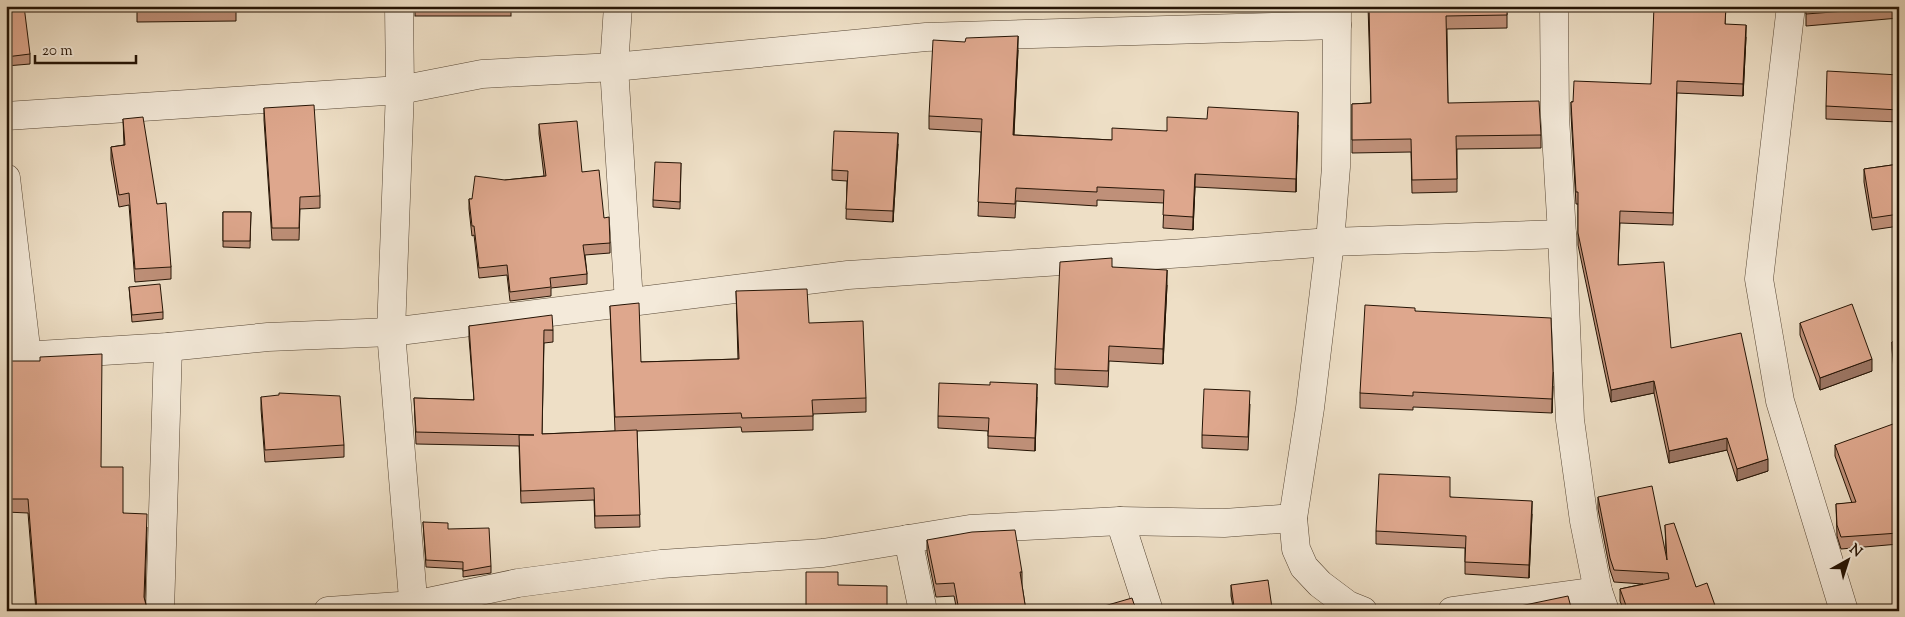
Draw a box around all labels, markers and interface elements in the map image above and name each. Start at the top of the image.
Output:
scale bar [35,32,136,64]
text: 20 m [42,41,73,62]
north arrow [1822,534,1872,584]
text: N [1844,540,1866,563]

